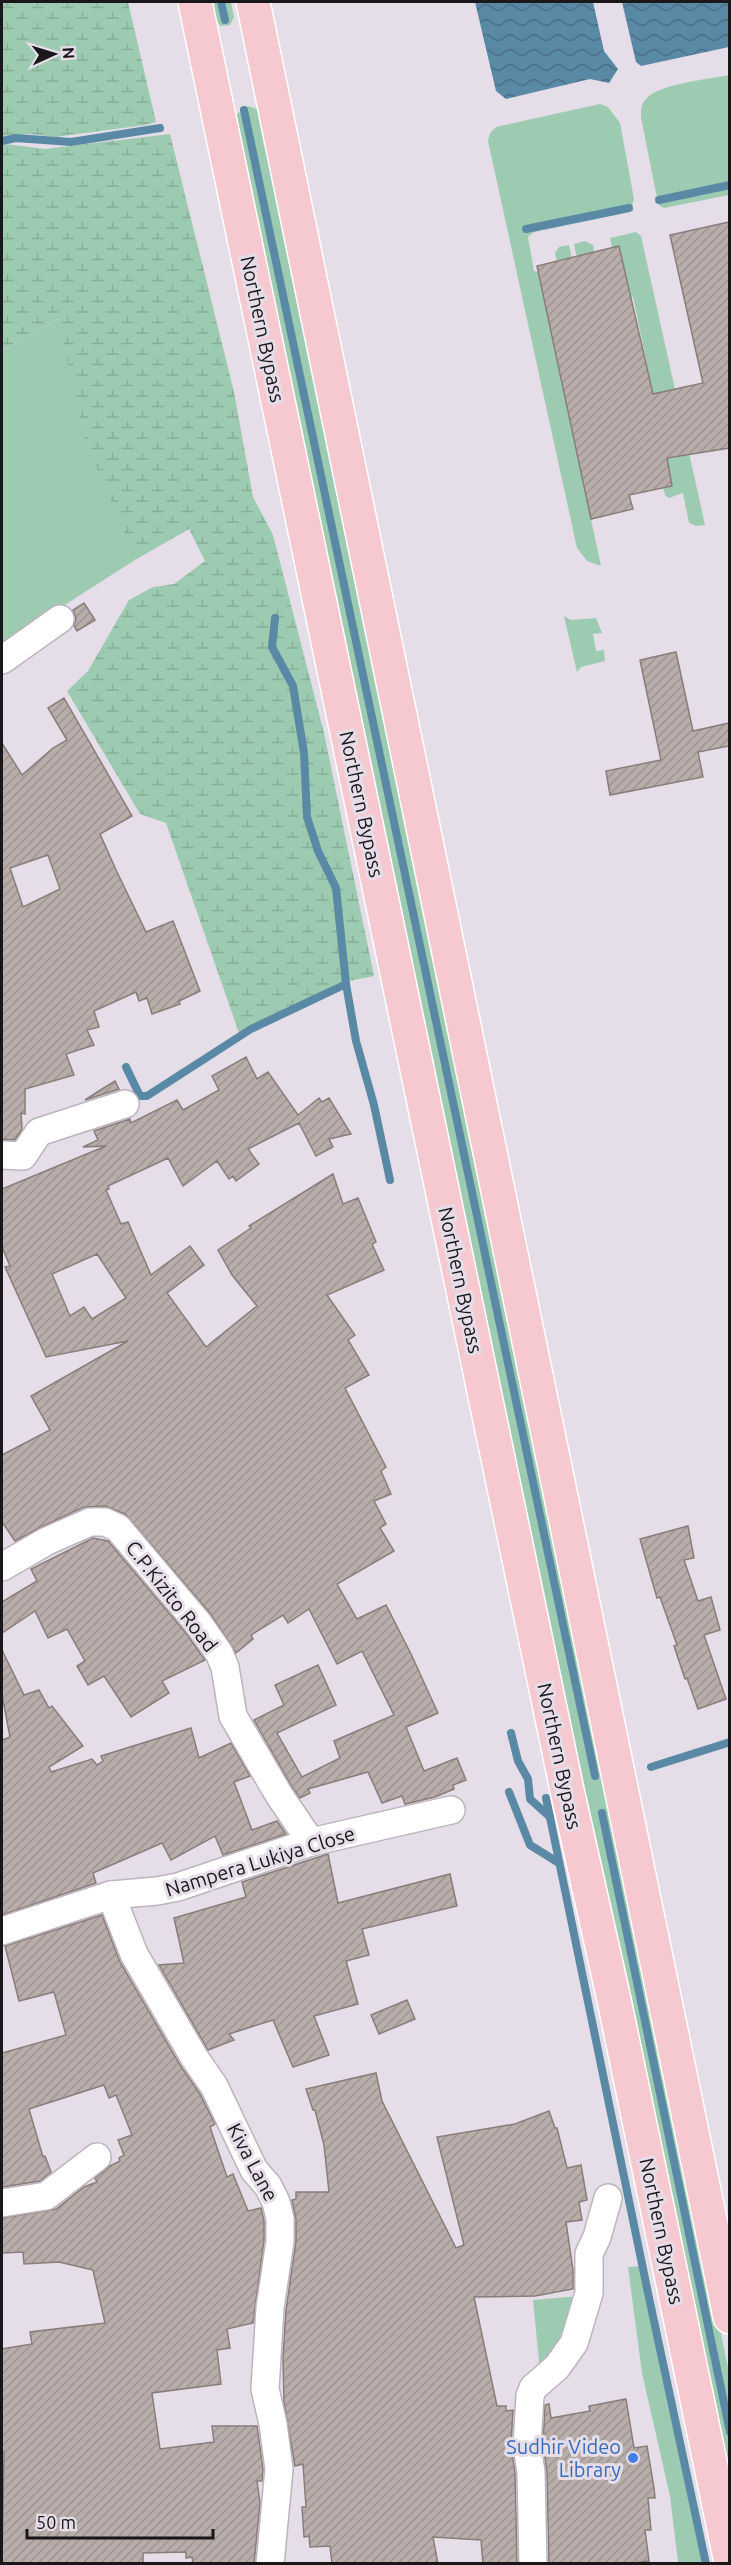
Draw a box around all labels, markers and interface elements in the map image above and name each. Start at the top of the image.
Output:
north arrow [24,24,84,84]
text: N [60,46,78,60]
street label: Northern Bypass [236,254,290,404]
street label: Northern Bypass [335,729,389,879]
street label: Northern Bypass [434,1205,488,1355]
street label: C.P.Kizito Road [122,1536,222,1656]
street label: Northern Bypass [533,1681,587,1831]
street label: Nampera Lukiya Close [162,1821,358,1901]
street label: Kiva Lane [223,2119,283,2205]
street label: Northern Bypass [635,2156,689,2306]
place label: Sudhir Video Library [506,2435,621,2481]
marker: Sudhir Video Library [626,2451,640,2465]
scale bar [27,2502,213,2540]
text: 50 m [36,2512,76,2532]

